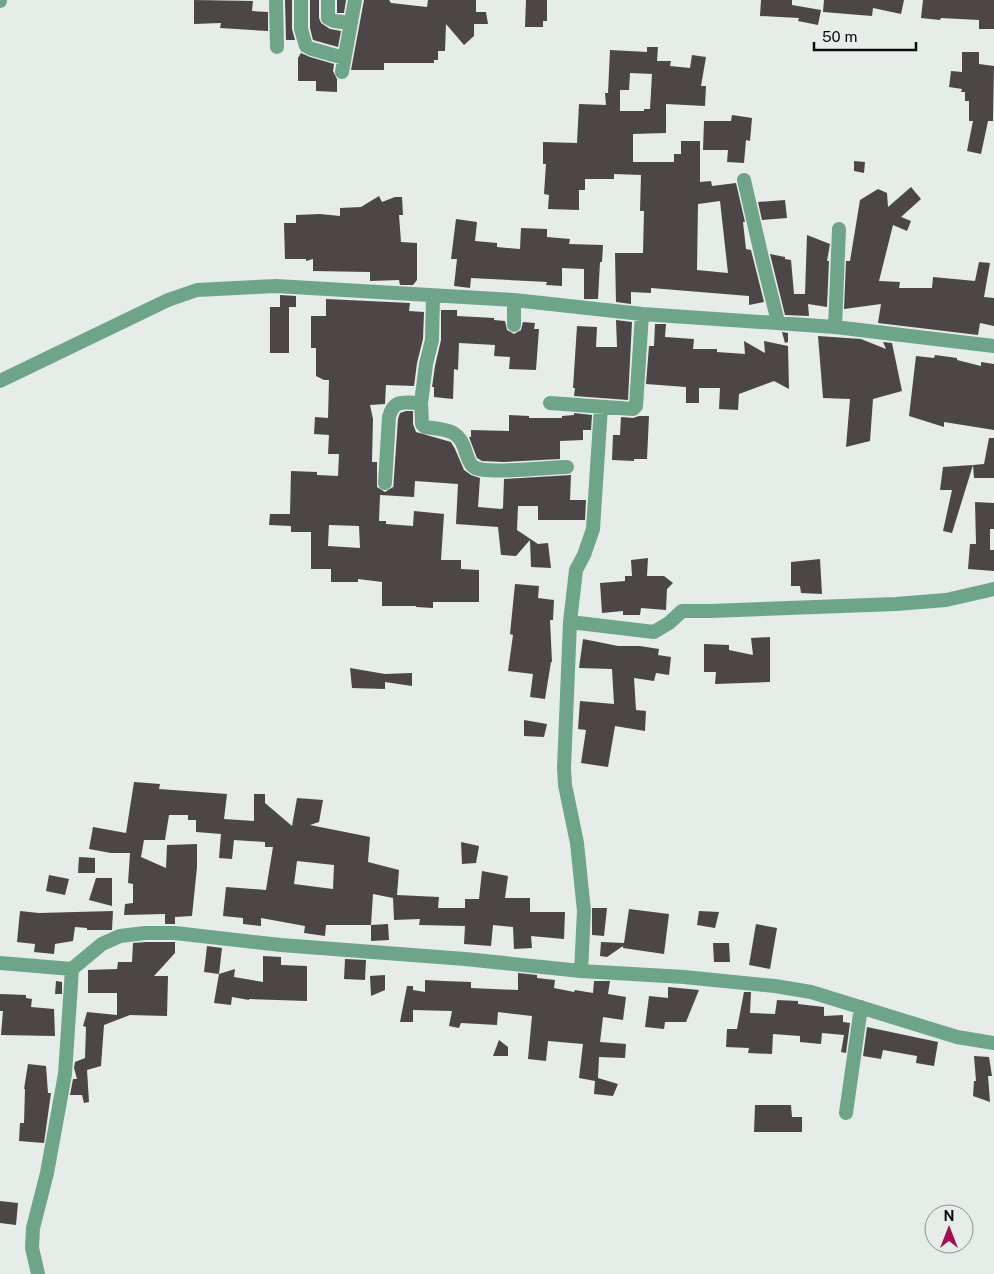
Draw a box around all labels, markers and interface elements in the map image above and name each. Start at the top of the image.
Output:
scale bar [814,20,916,52]
text: 50 m [822,28,857,45]
north arrow [924,1204,974,1254]
text: N [944,1208,954,1224]

